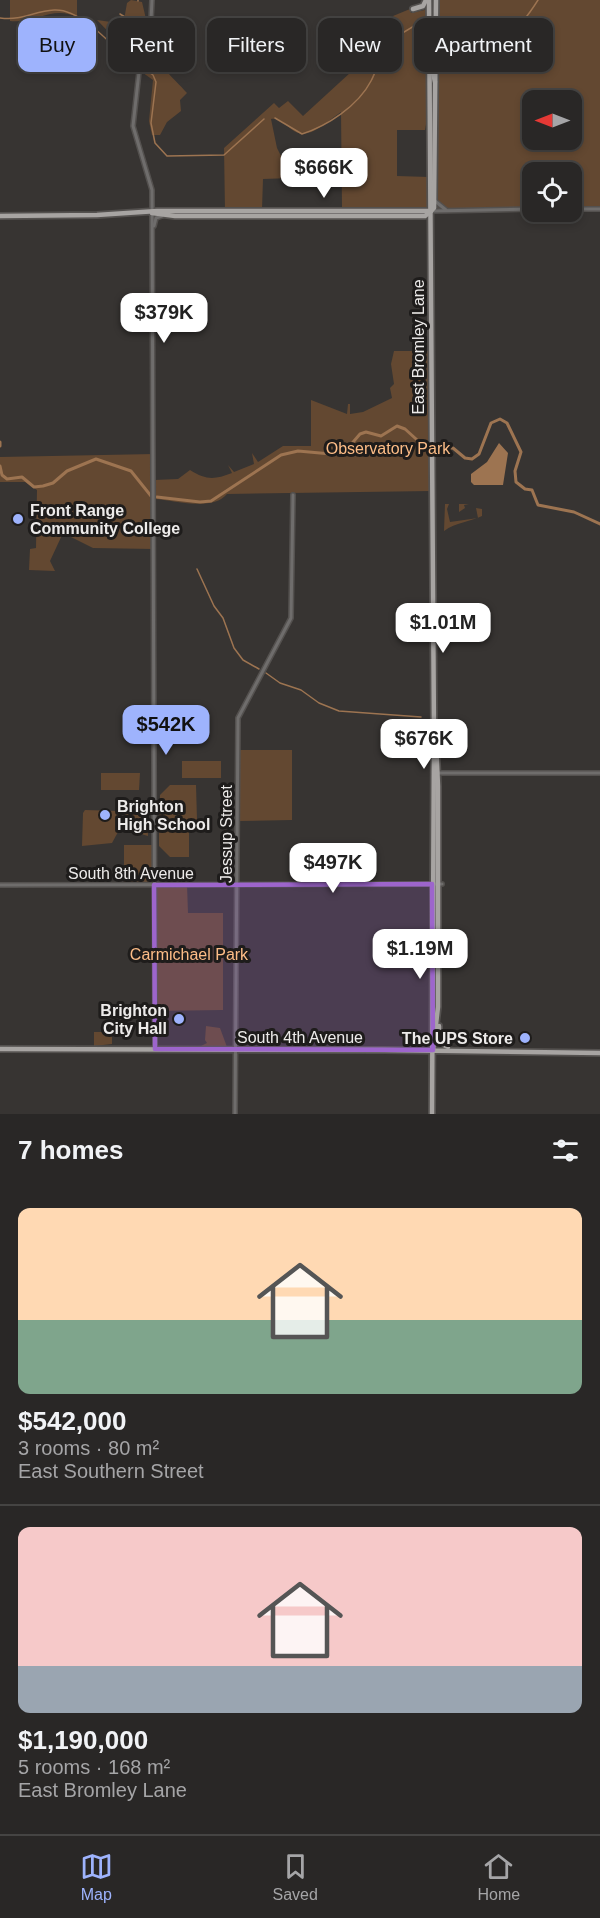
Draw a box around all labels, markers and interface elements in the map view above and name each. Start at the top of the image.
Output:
chip: Buy [18,18,96,72]
chip: Rent [108,18,195,72]
chip: Filters [207,18,306,72]
chip: New [318,18,402,72]
chip: Apartment [414,18,553,72]
north arrow [522,90,582,150]
map controls [522,90,582,222]
pin: $666K [282,148,366,199]
text: $666K [295,156,353,178]
button: locate [522,162,582,222]
street label: East Bromley Lane [410,279,427,415]
pin: $379K [122,293,206,344]
text: $379K [135,301,193,323]
park label: Observatory Park [326,440,451,457]
place label: Front Range Community College [30,502,180,537]
marker: Front Range Community College [11,512,25,526]
pin: $1.01M [394,603,492,654]
text: $1.01M [410,611,476,633]
pin: $542K [124,705,208,756]
text: $542K [137,713,195,735]
pin: $676K [382,719,466,770]
text: $676K [395,727,453,749]
street label: Jessup Street [218,785,235,883]
place label: Brighton High School [117,798,210,833]
marker: Brighton High School [98,808,112,822]
pin: $497K [291,843,375,894]
text: $497K [304,851,362,873]
street label: South 8th Avenue [68,865,194,882]
pin: $1.19M [371,929,469,980]
text: $1.19M [387,937,453,959]
park label: Carmichael Park [130,946,249,963]
place label: Brighton City Hall [100,1002,167,1037]
marker: Brighton City Hall [172,1012,186,1026]
street label: South 4th Avenue [237,1029,363,1046]
place label: The UPS Store [402,1030,513,1047]
marker: The UPS Store [518,1031,532,1045]
icon: filters [549,1134,582,1167]
text: 7 homes [18,1135,124,1165]
icon: home [246,1247,354,1355]
text: $542,000 [18,1406,126,1436]
text: 3 rooms · 80 m² [18,1437,159,1459]
text: East Southern Street [18,1460,204,1482]
icon: home [246,1566,354,1674]
text: $1,190,000 [18,1725,148,1755]
text: 5 rooms · 168 m² [18,1756,170,1778]
text: East Bromley Lane [18,1779,187,1801]
tab: Map [80,1850,113,1904]
tab: Saved [272,1850,318,1904]
tab: Home [477,1850,520,1904]

